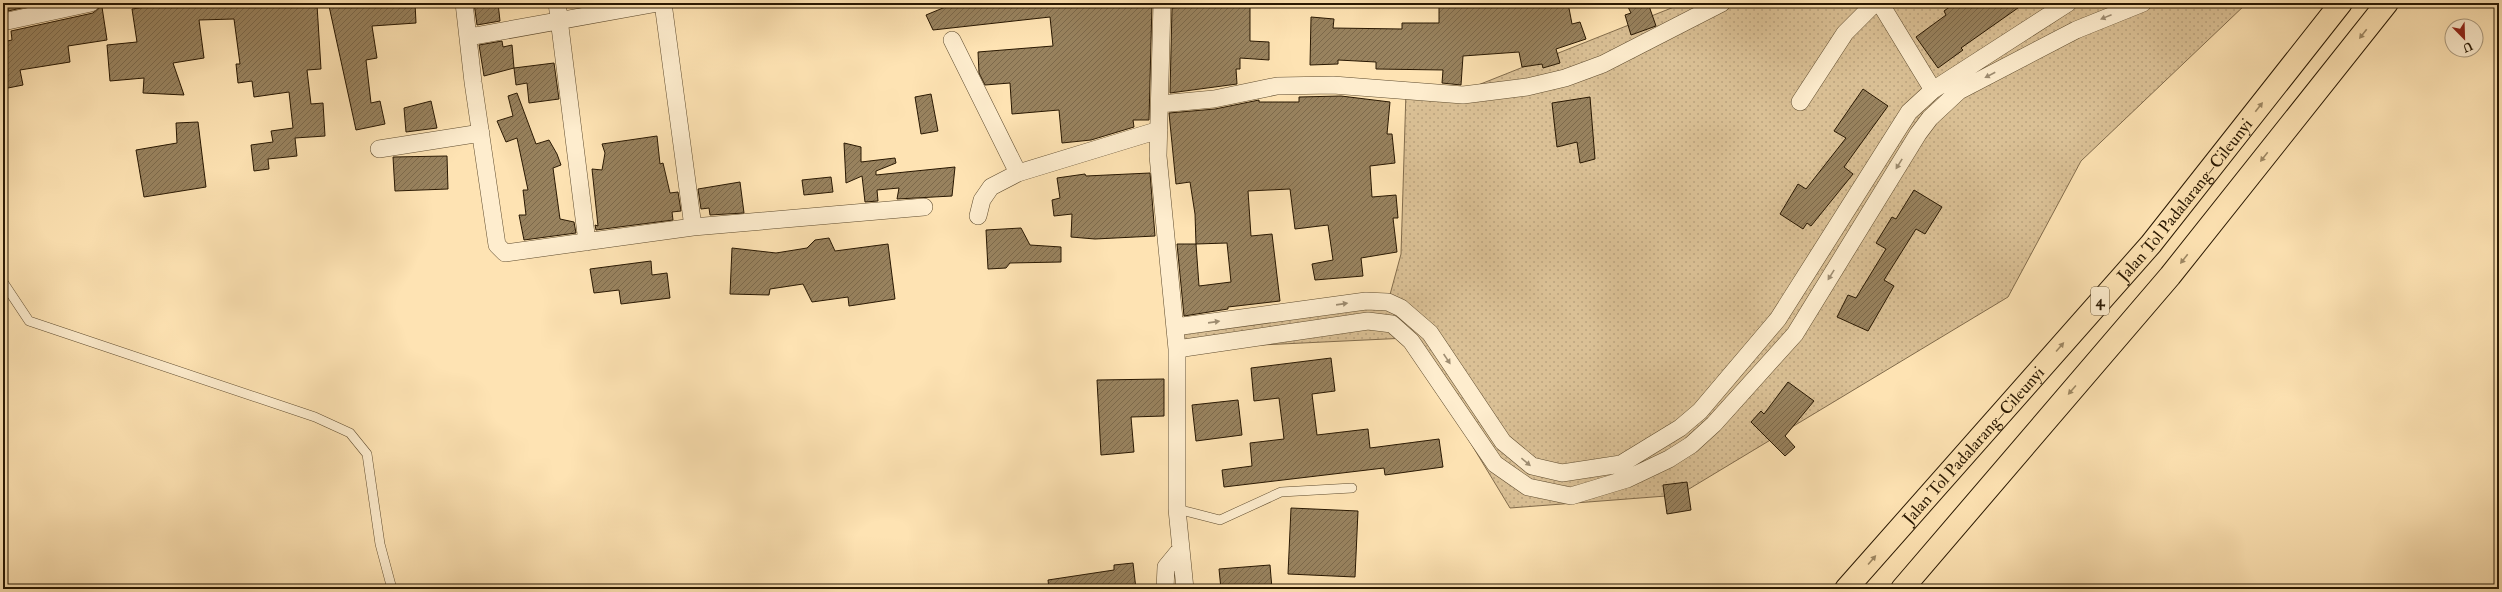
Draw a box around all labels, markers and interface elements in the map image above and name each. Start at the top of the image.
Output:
one-way arrow [2100,15,2112,21]
north arrow [2444,18,2484,58]
one-way arrow [2358,28,2367,39]
text: U [2460,39,2474,55]
one-way arrow [1984,72,1996,78]
one-way arrow [2255,101,2263,112]
street label: Jalan Tol Padalarang–Cileunyi [2112,114,2257,287]
one-way arrow [2260,152,2269,163]
one-way arrow [1896,159,1903,170]
one-way arrow [2179,254,2188,265]
one-way arrow [1828,269,1835,281]
road number: 4 [2091,287,2109,315]
one-way arrow [1336,301,1348,307]
one-way arrow [1208,319,1220,325]
one-way arrow [2055,342,2064,352]
one-way arrow [1443,354,1451,365]
street label: Jalan Tol Padalarang–Cileunyi [1897,362,2049,530]
one-way arrow [2068,385,2077,396]
one-way arrow [1521,457,1532,466]
one-way arrow [1867,555,1877,565]

